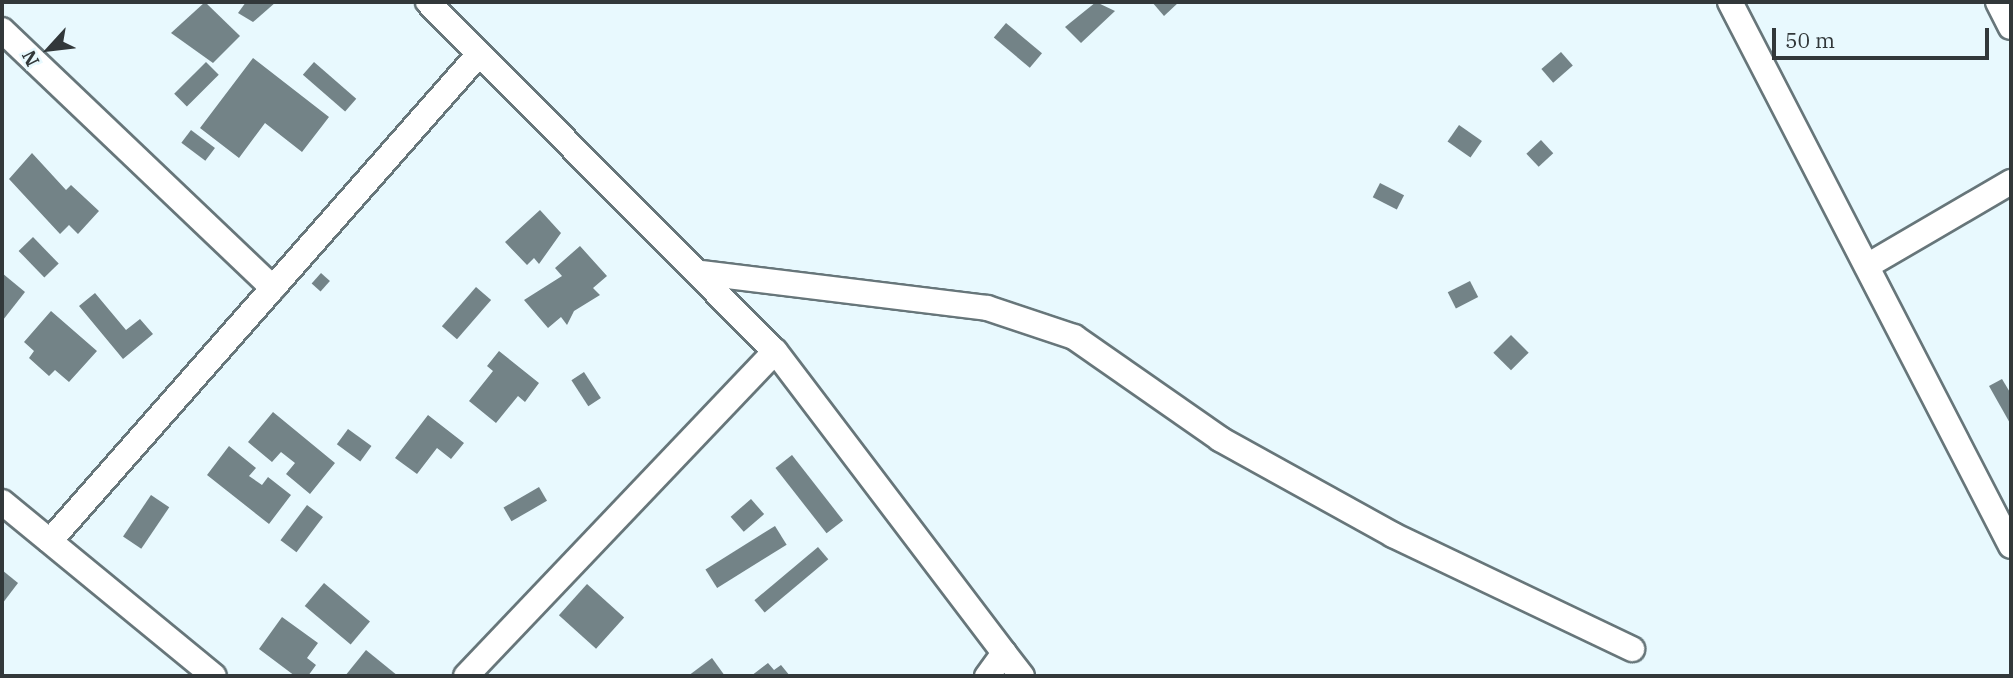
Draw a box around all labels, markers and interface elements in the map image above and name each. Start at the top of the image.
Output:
north arrow [14,14,84,84]
scale bar [1775,14,1992,58]
text: 50 m [1785,26,1835,54]
text: N [16,46,44,71]

